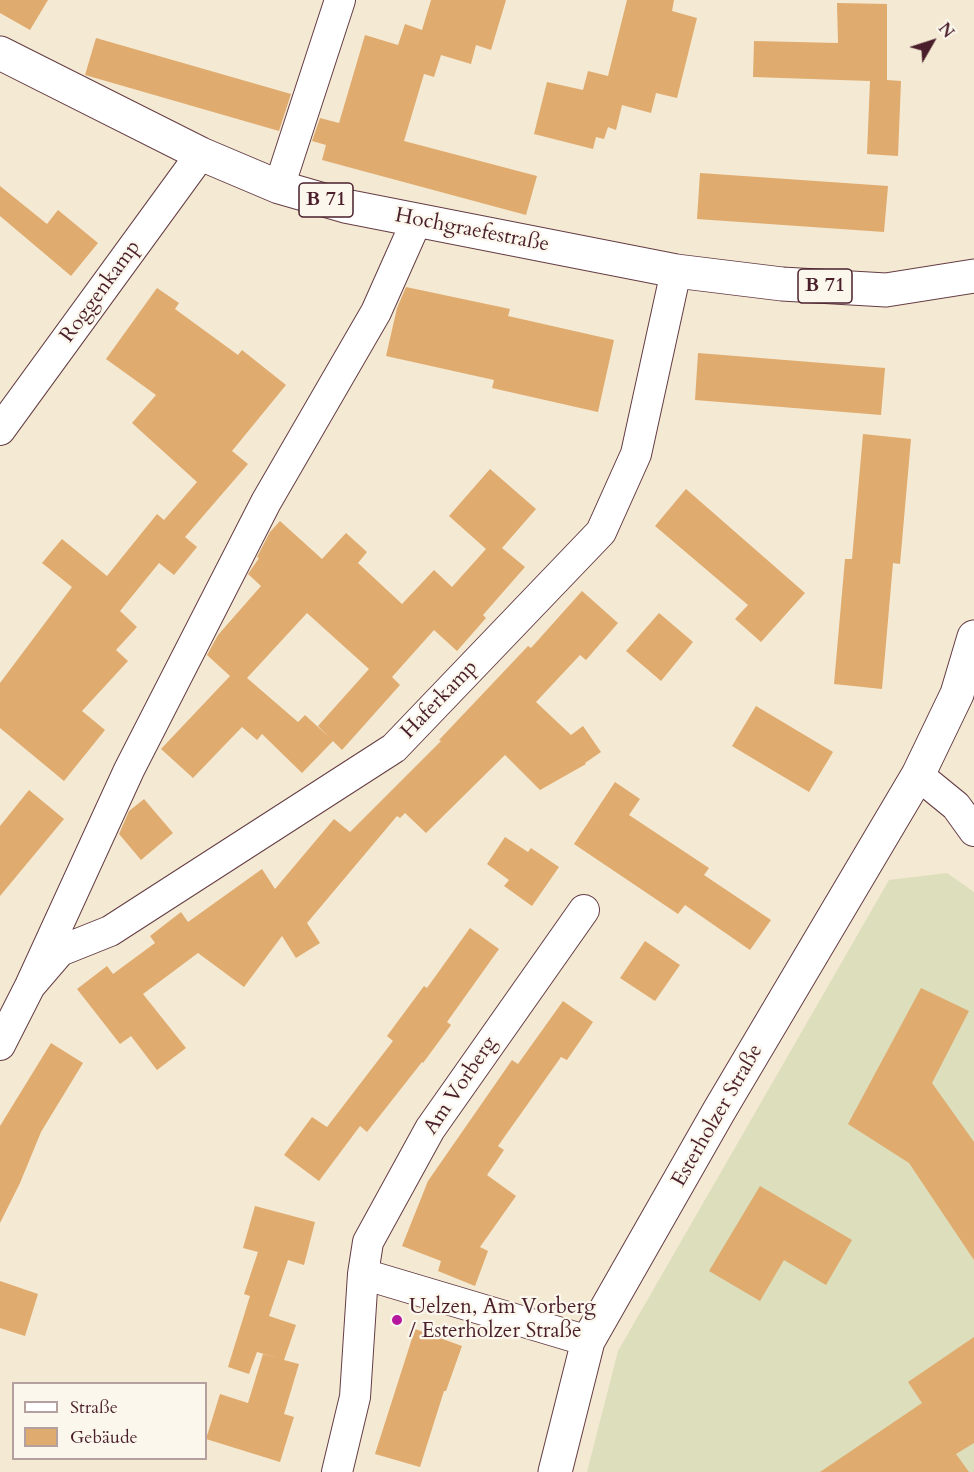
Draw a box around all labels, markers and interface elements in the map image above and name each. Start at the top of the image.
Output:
north arrow [902,12,962,72]
text: N [933,18,959,43]
road number: B 71 [299,183,353,217]
street label: Hochgraefestraße [393,204,551,258]
street label: Roggenkamp [55,236,147,348]
road number: B 71 [798,269,852,303]
street label: Haferkamp [396,655,484,745]
street label: Am Vorberg [419,1032,503,1140]
street label: Esterholzer Straße [667,1040,769,1192]
place label: Uelzen, Am Vorberg / Esterholzer Straße [409,1295,596,1345]
marker: Uelzen, Am Vorberg / Esterholzer Straße [390,1313,404,1327]
legend [12,1382,207,1460]
text: Straße [70,1395,118,1420]
text: Gebäude [70,1425,138,1450]

